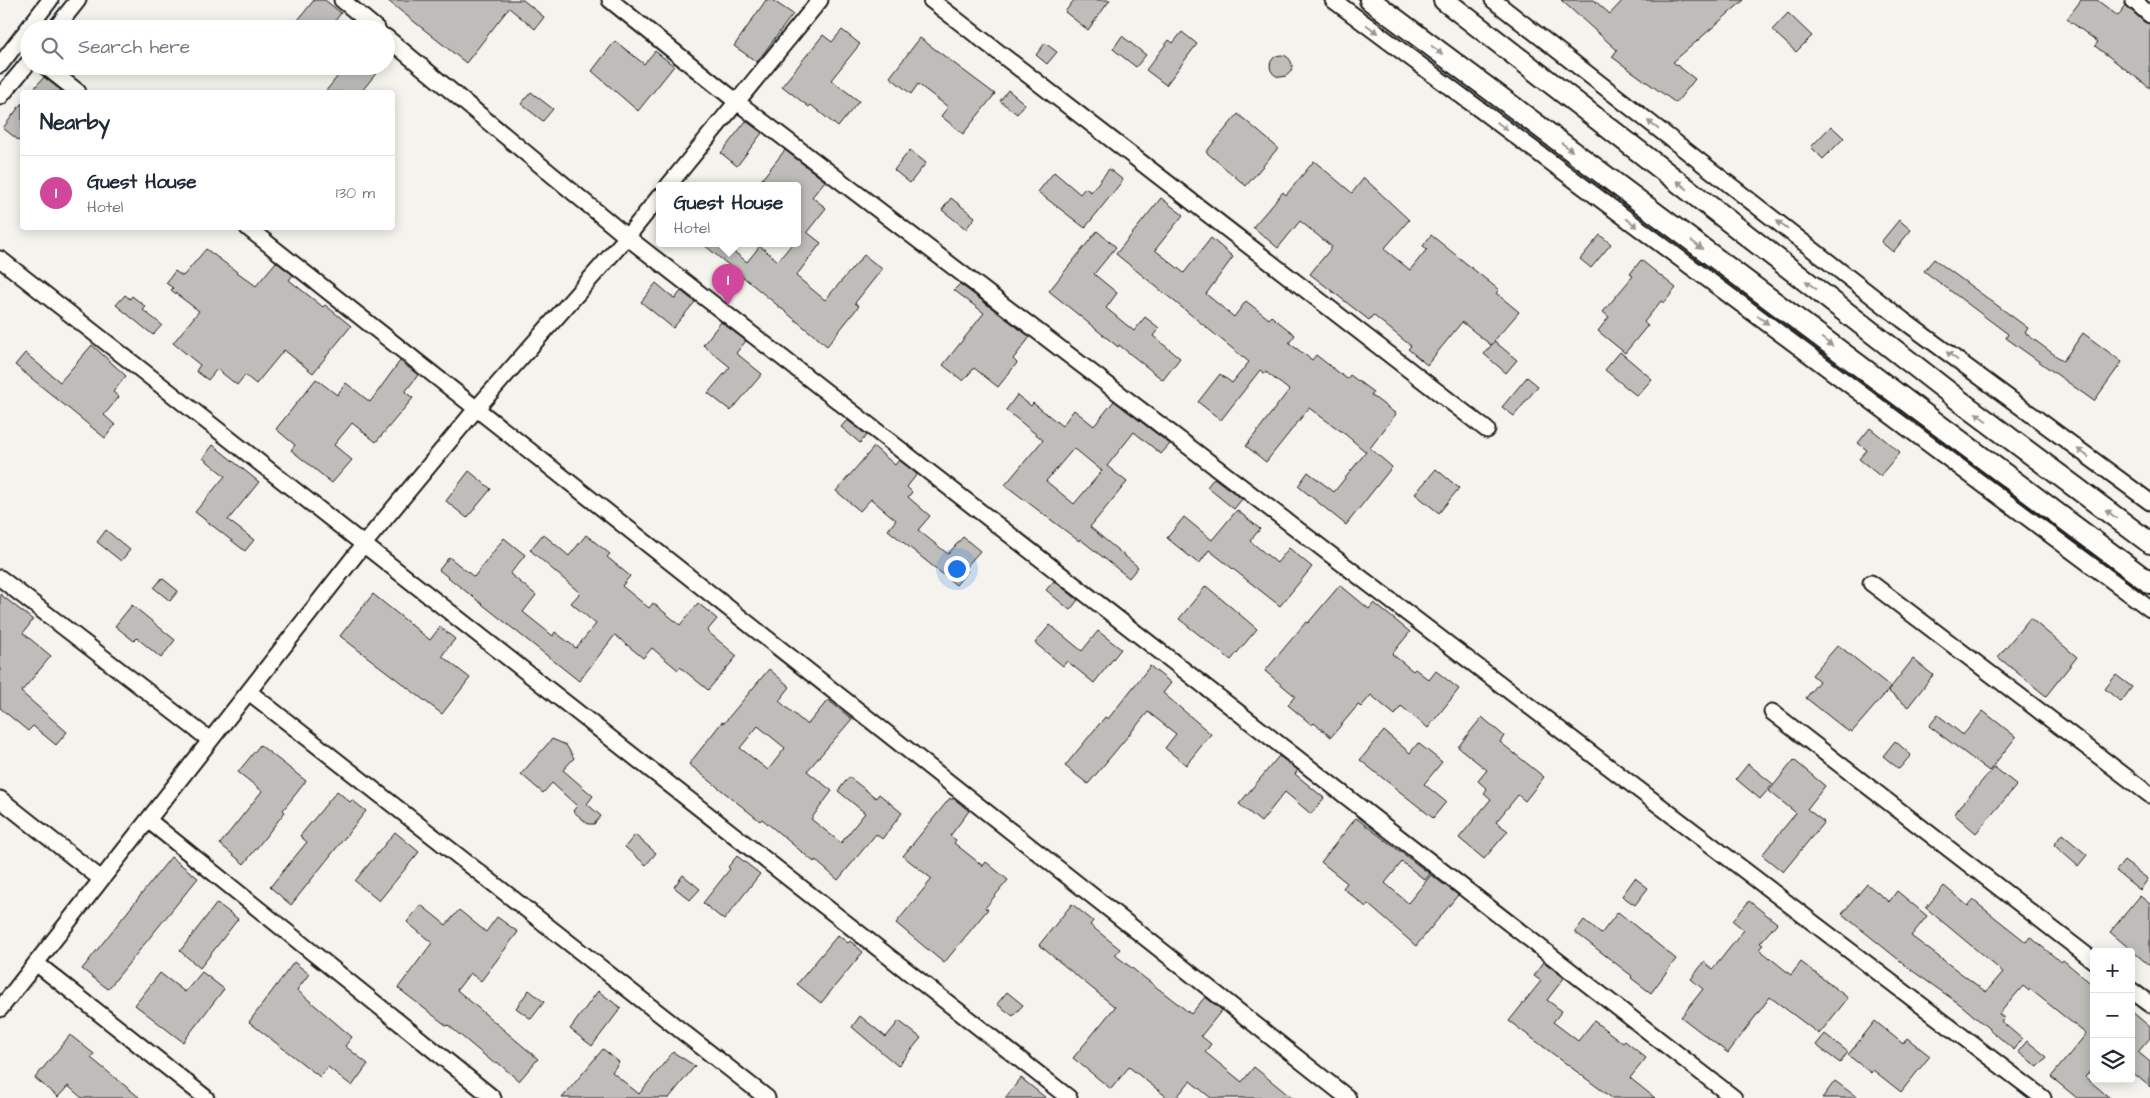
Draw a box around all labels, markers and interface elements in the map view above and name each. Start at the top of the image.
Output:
search box [20,20,395,75]
one-way arrow [1365,24,1379,34]
icon: search [38,34,66,62]
text: Search here [78,34,190,61]
one-way arrow [1430,45,1444,55]
text: Nearby [40,108,110,137]
one-way arrow [1647,120,1660,131]
one-way arrow [1495,121,1509,131]
one-way arrow [1560,142,1573,153]
text: Guest House [87,169,197,196]
one-way arrow [1676,180,1689,191]
text: 1 [55,182,57,204]
text: 130 m [336,182,375,204]
popup [656,182,801,247]
text: Guest House [674,190,783,217]
text: Hotel [87,196,123,218]
text: Hotel [674,217,710,239]
one-way arrow [1625,218,1638,229]
one-way arrow [1775,220,1788,230]
one-way arrow [1690,239,1703,250]
pin: 1 [712,264,744,305]
one-way arrow [1804,280,1817,291]
one-way arrow [1756,315,1769,326]
one-way arrow [1820,337,1834,347]
one-way arrow [1945,351,1959,361]
one-way arrow [1975,411,1988,422]
one-way arrow [2077,447,2090,458]
one-way arrow [2104,509,2118,519]
your location [944,556,970,582]
map controls [2090,948,2135,1083]
button: + [2090,948,2135,993]
button: − [2090,993,2135,1038]
button: layers [2090,1038,2135,1083]

